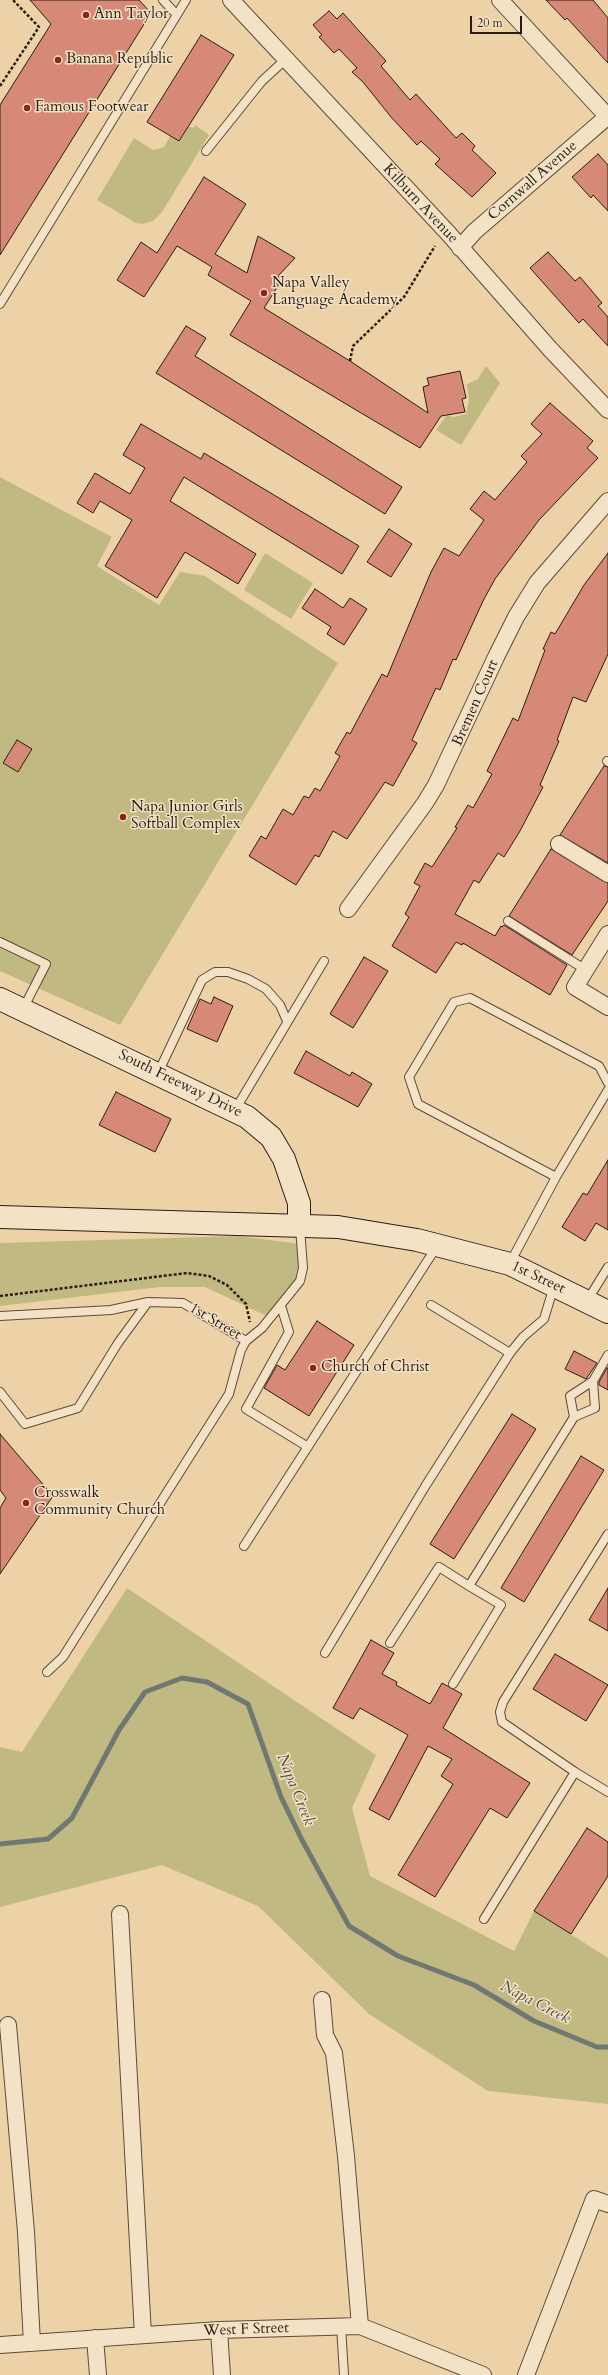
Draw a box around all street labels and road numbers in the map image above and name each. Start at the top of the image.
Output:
street label: Cornwall Avenue [485,137,581,225]
street label: Kilburn Avenue [379,161,461,247]
street label: Bremen Court [449,657,503,749]
street label: South Freeway Drive [115,1046,245,1122]
street label: 1st Street [508,1258,568,1298]
street label: 1st Street [186,1299,244,1345]
street label: West F Street [203,2320,289,2340]

